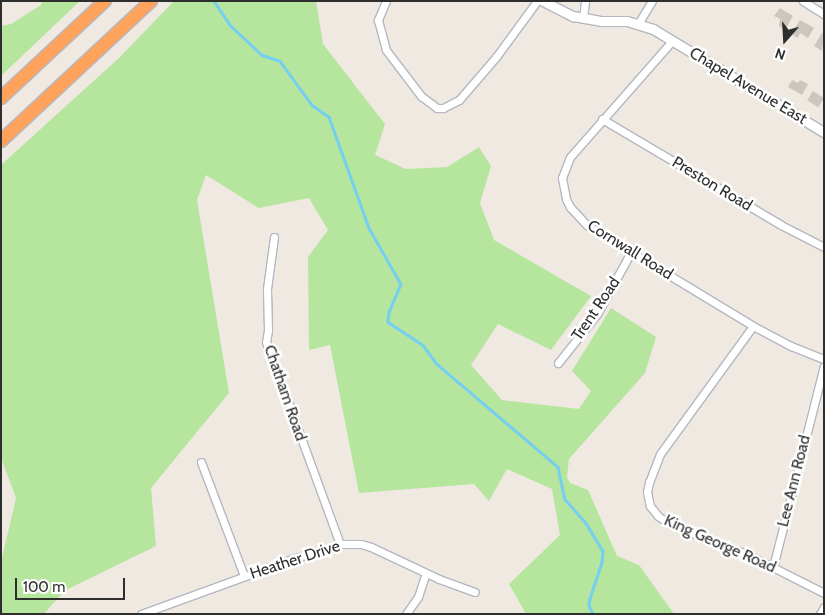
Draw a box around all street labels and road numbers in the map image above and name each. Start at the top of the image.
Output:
street label: Chapel Avenue East [686,43,810,129]
street label: Preston Road [668,153,756,215]
street label: Cornwall Road [584,216,676,284]
street label: Trent Road [568,274,624,344]
street label: Chatham Road [260,343,310,443]
street label: Lee Ann Road [773,433,815,529]
street label: King George Road [661,511,779,577]
street label: Heather Drive [248,536,342,584]

